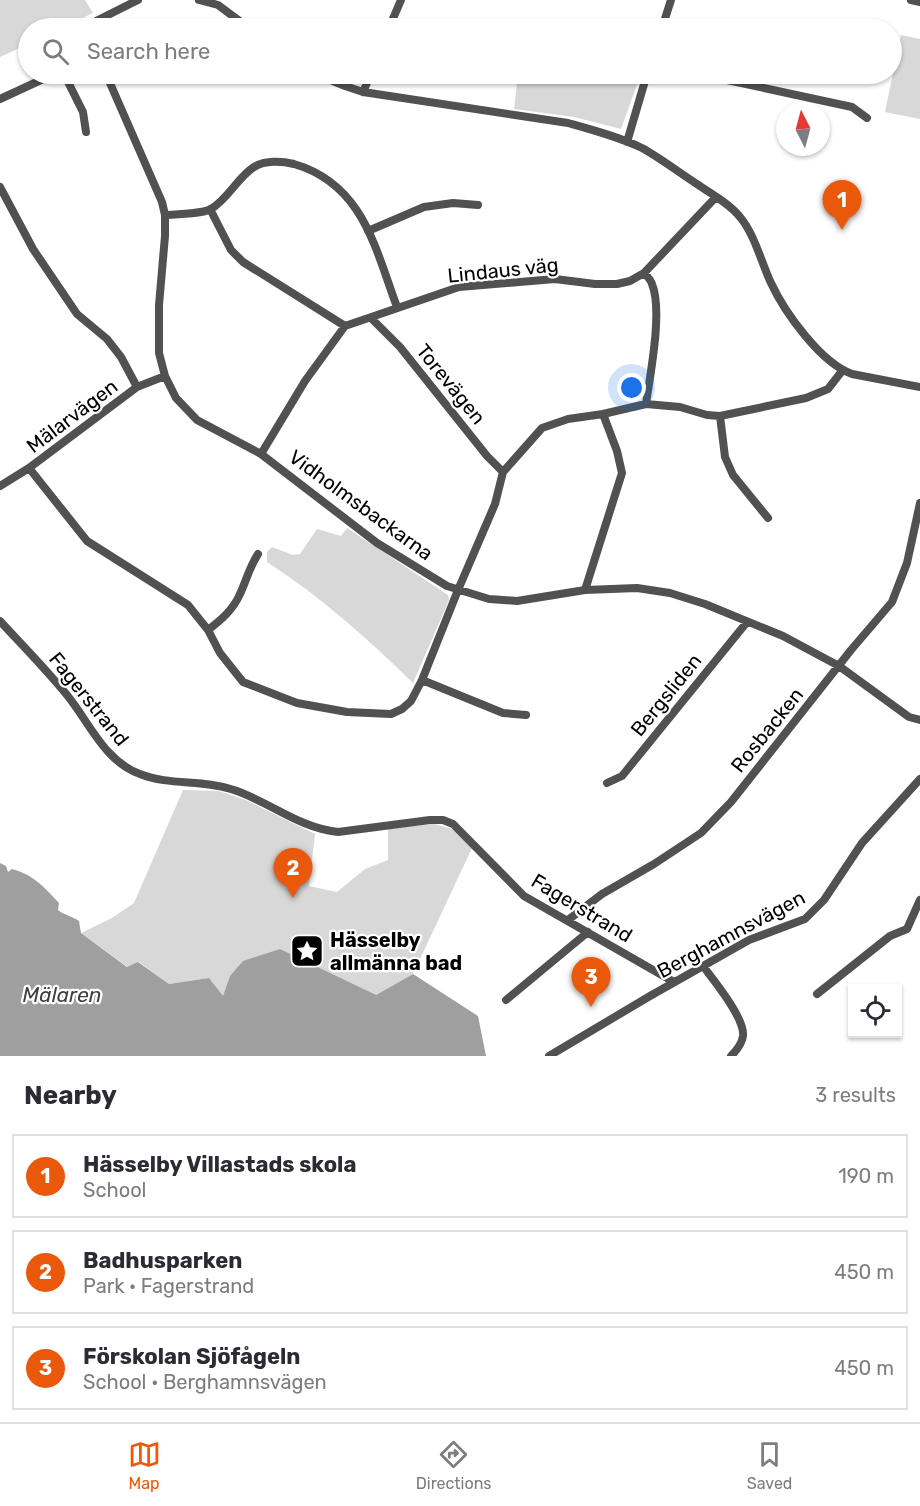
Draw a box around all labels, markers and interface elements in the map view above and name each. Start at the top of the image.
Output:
search box [18,18,902,84]
icon: search [39,35,72,68]
text: Search here [87,38,210,65]
north arrow [776,102,830,156]
pin: 1 [822,180,862,230]
street label: Lindaus väg [446,252,560,288]
street label: Torevägen [411,339,491,429]
your location [617,373,646,402]
street label: Mälarvägen [22,374,122,458]
street label: Vidholmsbackarna [284,445,438,565]
street label: Fagerstrand [44,647,134,751]
street label: Bergsliden [626,649,706,741]
street label: Rosbacken [726,683,808,777]
pin: 2 [274,848,312,898]
street label: Fagerstrand [527,869,637,947]
street label: Berghamnsvägen [653,885,809,983]
place label: Hässelby allmänna bad [330,928,462,975]
place icon: Hässelby allmänna bad [289,933,325,969]
pin: 3 [572,958,610,1007]
water label: Mälaren [23,982,101,1007]
map controls [848,984,902,1038]
button: locate [848,984,902,1038]
text: Nearby [24,1080,117,1111]
text: 3 results [815,1083,896,1107]
text: Hässelby Villastads skola [83,1151,356,1178]
text: 1 [41,1164,50,1188]
text: 190 m [838,1164,894,1188]
text: School [83,1178,146,1202]
text: Badhusparken [83,1247,242,1274]
text: 2 [39,1260,52,1284]
text: 450 m [834,1260,894,1284]
text: Park · Fagerstrand [83,1274,254,1298]
text: Förskolan Sjöfågeln [83,1343,301,1370]
text: 3 [39,1356,52,1380]
text: 450 m [834,1356,894,1380]
text: School · Berghamnsvägen [83,1370,327,1394]
tab: Map [128,1438,161,1493]
tab: Directions [416,1438,492,1493]
tab: Saved [747,1438,792,1493]

